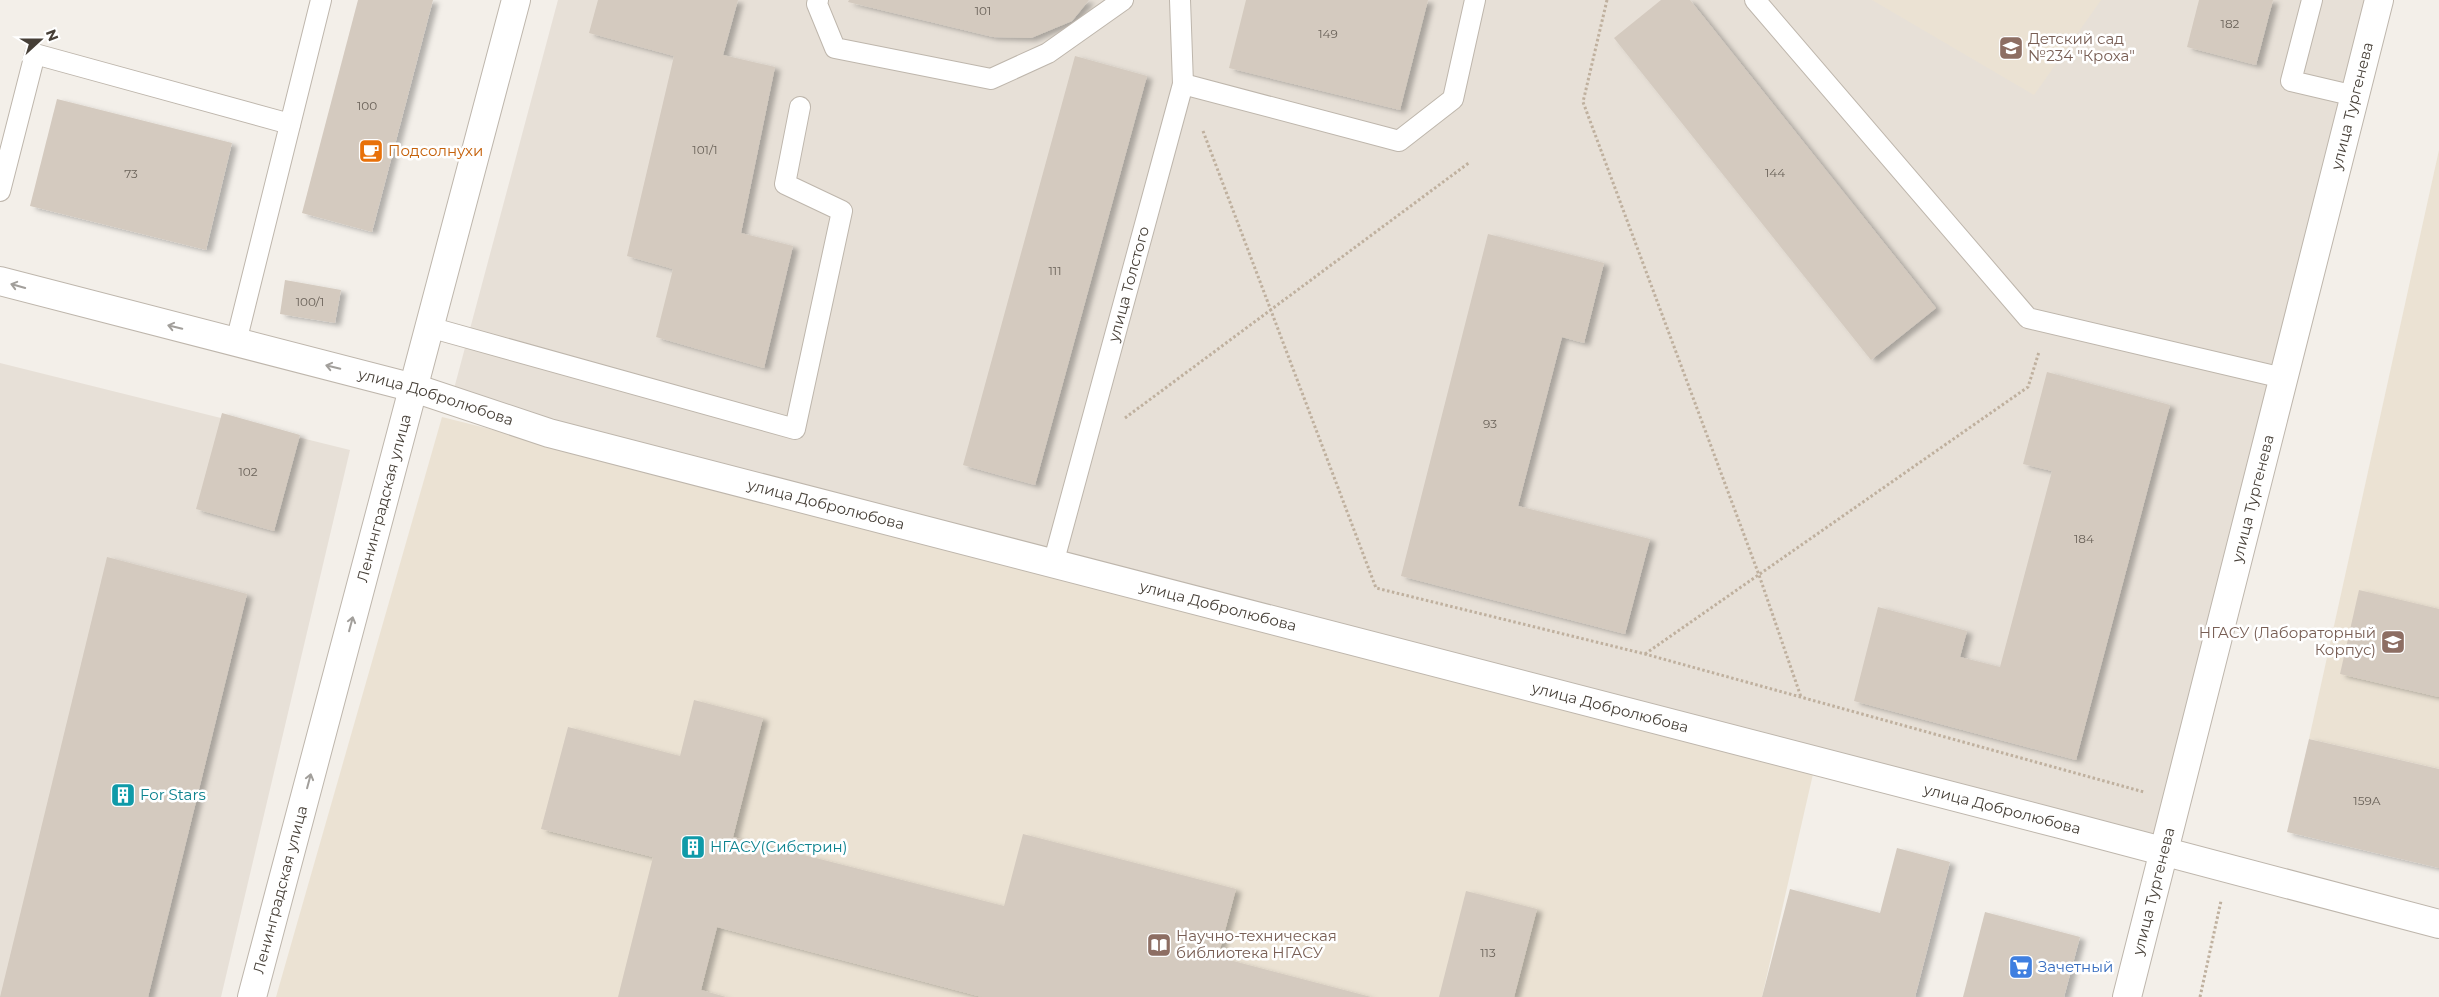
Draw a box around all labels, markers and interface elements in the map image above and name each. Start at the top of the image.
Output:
house number: 101 [975,3,991,18]
north arrow [15,15,65,65]
house number: 182 [2221,16,2240,31]
house number: 149 [1318,26,1338,41]
text: N [42,27,63,44]
place label: Детский сад №234 "Кроха" [2028,29,2135,65]
school or university icon: Детский сад №234 "Кроха" [1998,35,2024,61]
street label: улица Тургенева [2326,40,2377,173]
house number: 100 [357,98,377,113]
cafe icon: Подсолнухи [358,138,384,164]
place label: Подсолнухи [388,141,483,160]
house number: 101/1 [692,142,718,157]
house number: 144 [1765,165,1785,180]
house number: 73 [124,166,138,181]
street label: улица Толстого [1103,224,1153,345]
house number: 111 [1049,263,1062,278]
one-way arrow [10,281,26,291]
house number: 100/1 [296,294,324,309]
one-way arrow [168,322,184,331]
one-way arrow [325,362,341,371]
street label: улица Добролюбова [355,364,516,429]
street label: Ленинградская улица [352,412,415,584]
house number: 93 [1483,416,1497,431]
street label: улица Тургенева [2227,433,2278,565]
house number: 102 [238,464,258,479]
street label: улица Добролюбова [745,475,907,534]
house number: 184 [2074,531,2094,546]
street label: улица Добролюбова [1137,576,1299,635]
one-way arrow [347,616,356,632]
place label: НГАСУ (Лабораторный Корпус) [2199,623,2376,659]
school or university icon: НГАСУ (Лабораторный Корпус) [2380,629,2406,655]
street label: улица Добролюбова [1529,677,1691,737]
one-way arrow [305,773,314,789]
street label: улица Добролюбова [1921,779,2083,838]
building icon: For Stars [110,782,136,808]
place label: For Stars [140,785,206,804]
house number: 159А [2353,793,2381,808]
street label: Ленинградская улица [249,803,311,976]
street label: улица Тургенева [2128,825,2179,958]
building icon: НГАСУ(Сибстрин) [680,834,706,860]
place label: НГАСУ(Сибстрин) [710,837,848,856]
place label: Научно-техническая библиотека НГАСУ [1176,926,1337,962]
library icon: Научно-техническая библиотека НГАСУ [1146,932,1172,958]
house number: 113 [1480,945,1496,960]
supermarket icon: Зачетный [2008,954,2034,980]
place label: Зачетный [2038,957,2113,976]

